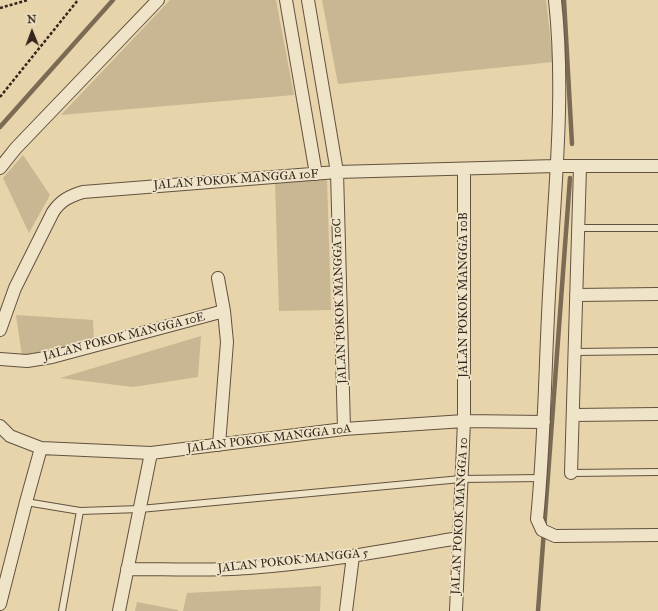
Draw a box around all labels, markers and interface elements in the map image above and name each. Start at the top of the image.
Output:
north arrow [12,12,52,52]
text: N [27,13,37,26]
street label: JALAN POKOK MANGGA 10F [153,167,319,193]
street label: JALAN POKOK MANGGA 10B [457,212,471,378]
street label: JALAN POKOK MANGGA 10C [330,218,350,384]
street label: JALAN POKOK MANGGA 10E [42,310,206,364]
street label: JALAN POKOK MANGGA 10A [186,422,352,456]
street label: JALAN POKOK MANGGA 10 [449,437,471,595]
street label: JALAN POKOK MANGGA 5 [217,546,369,576]

